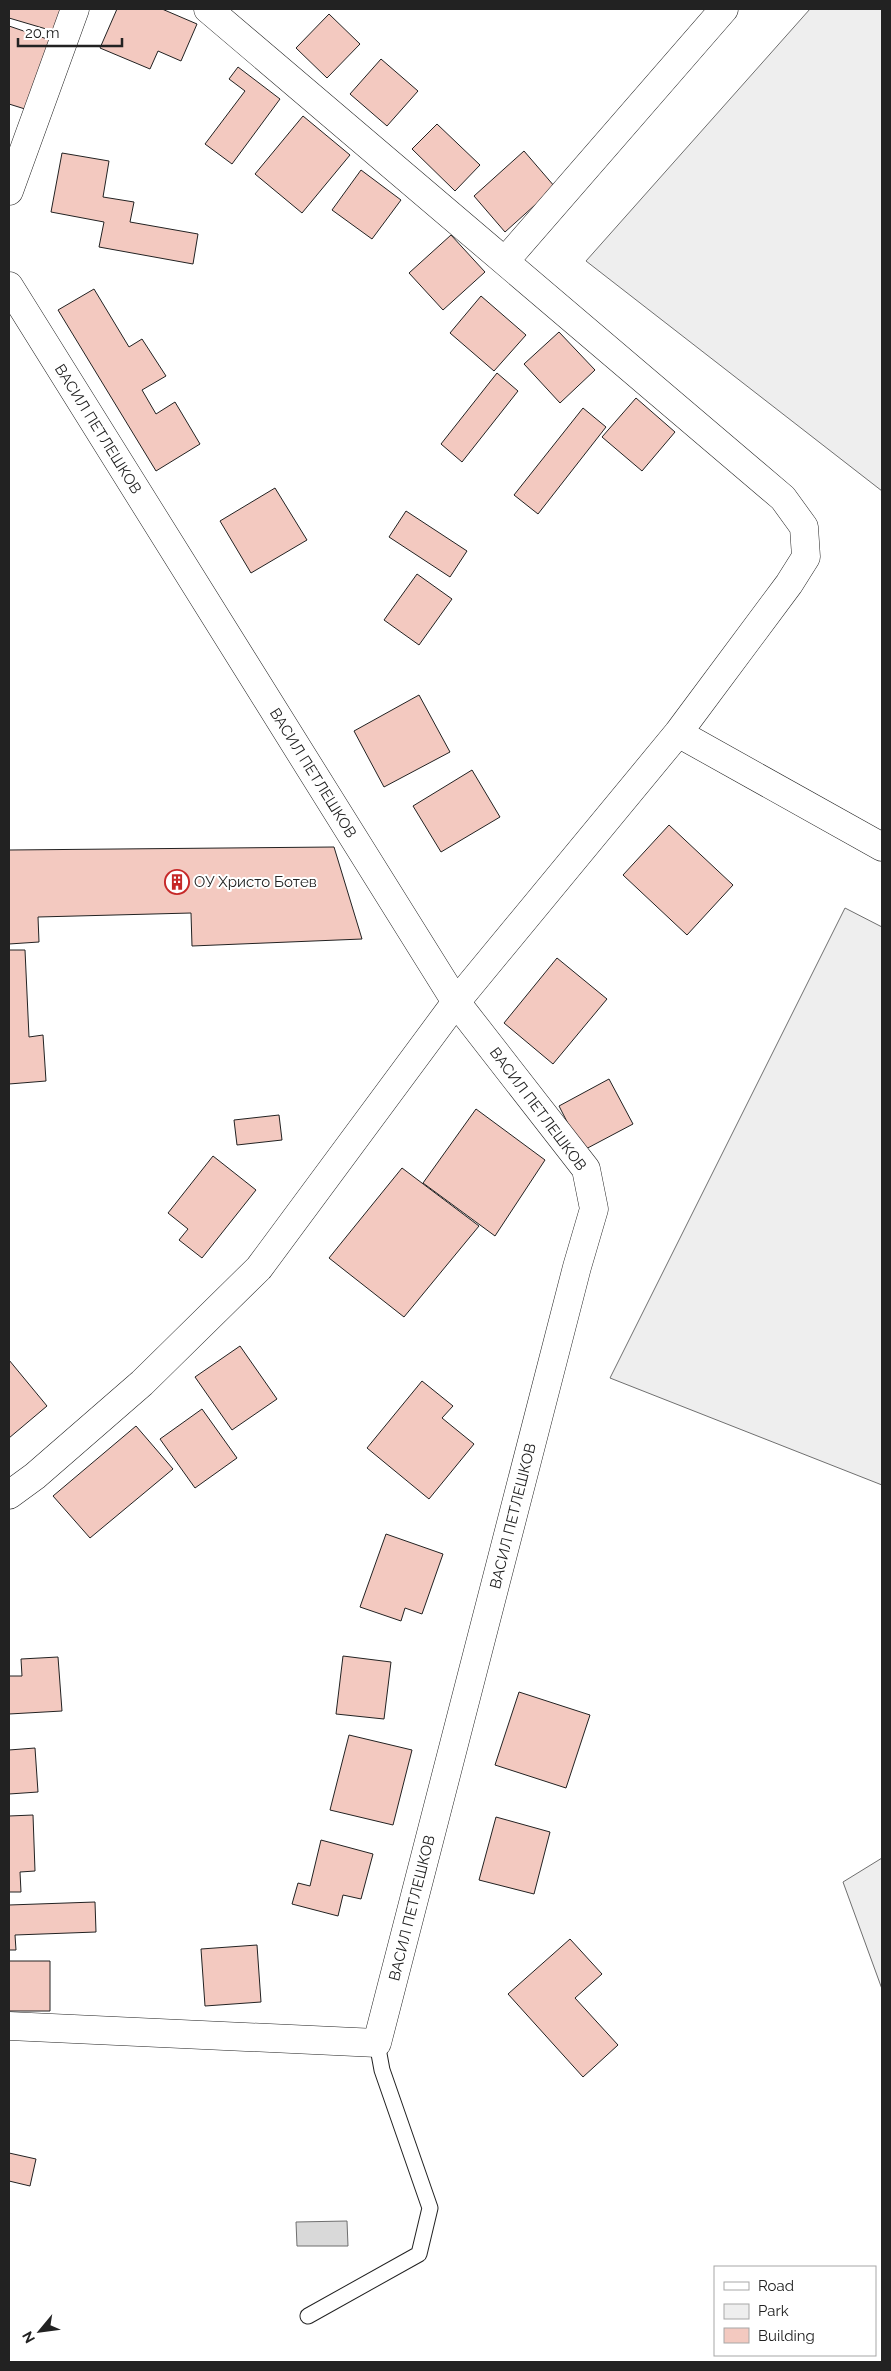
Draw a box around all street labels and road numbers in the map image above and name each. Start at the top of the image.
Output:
street label: ВАСИЛ ПЕТЛЕШКОВ [51,361,145,497]
street label: ВАСИЛ ПЕТЛЕШКОВ [266,705,360,841]
street label: ВАСИЛ ПЕТЛЕШКОВ [486,1044,590,1174]
street label: ВАСИЛ ПЕТЛЕШКОВ [486,1441,540,1591]
street label: ВАСИЛ ПЕТЛЕШКОВ [385,1833,439,1983]

